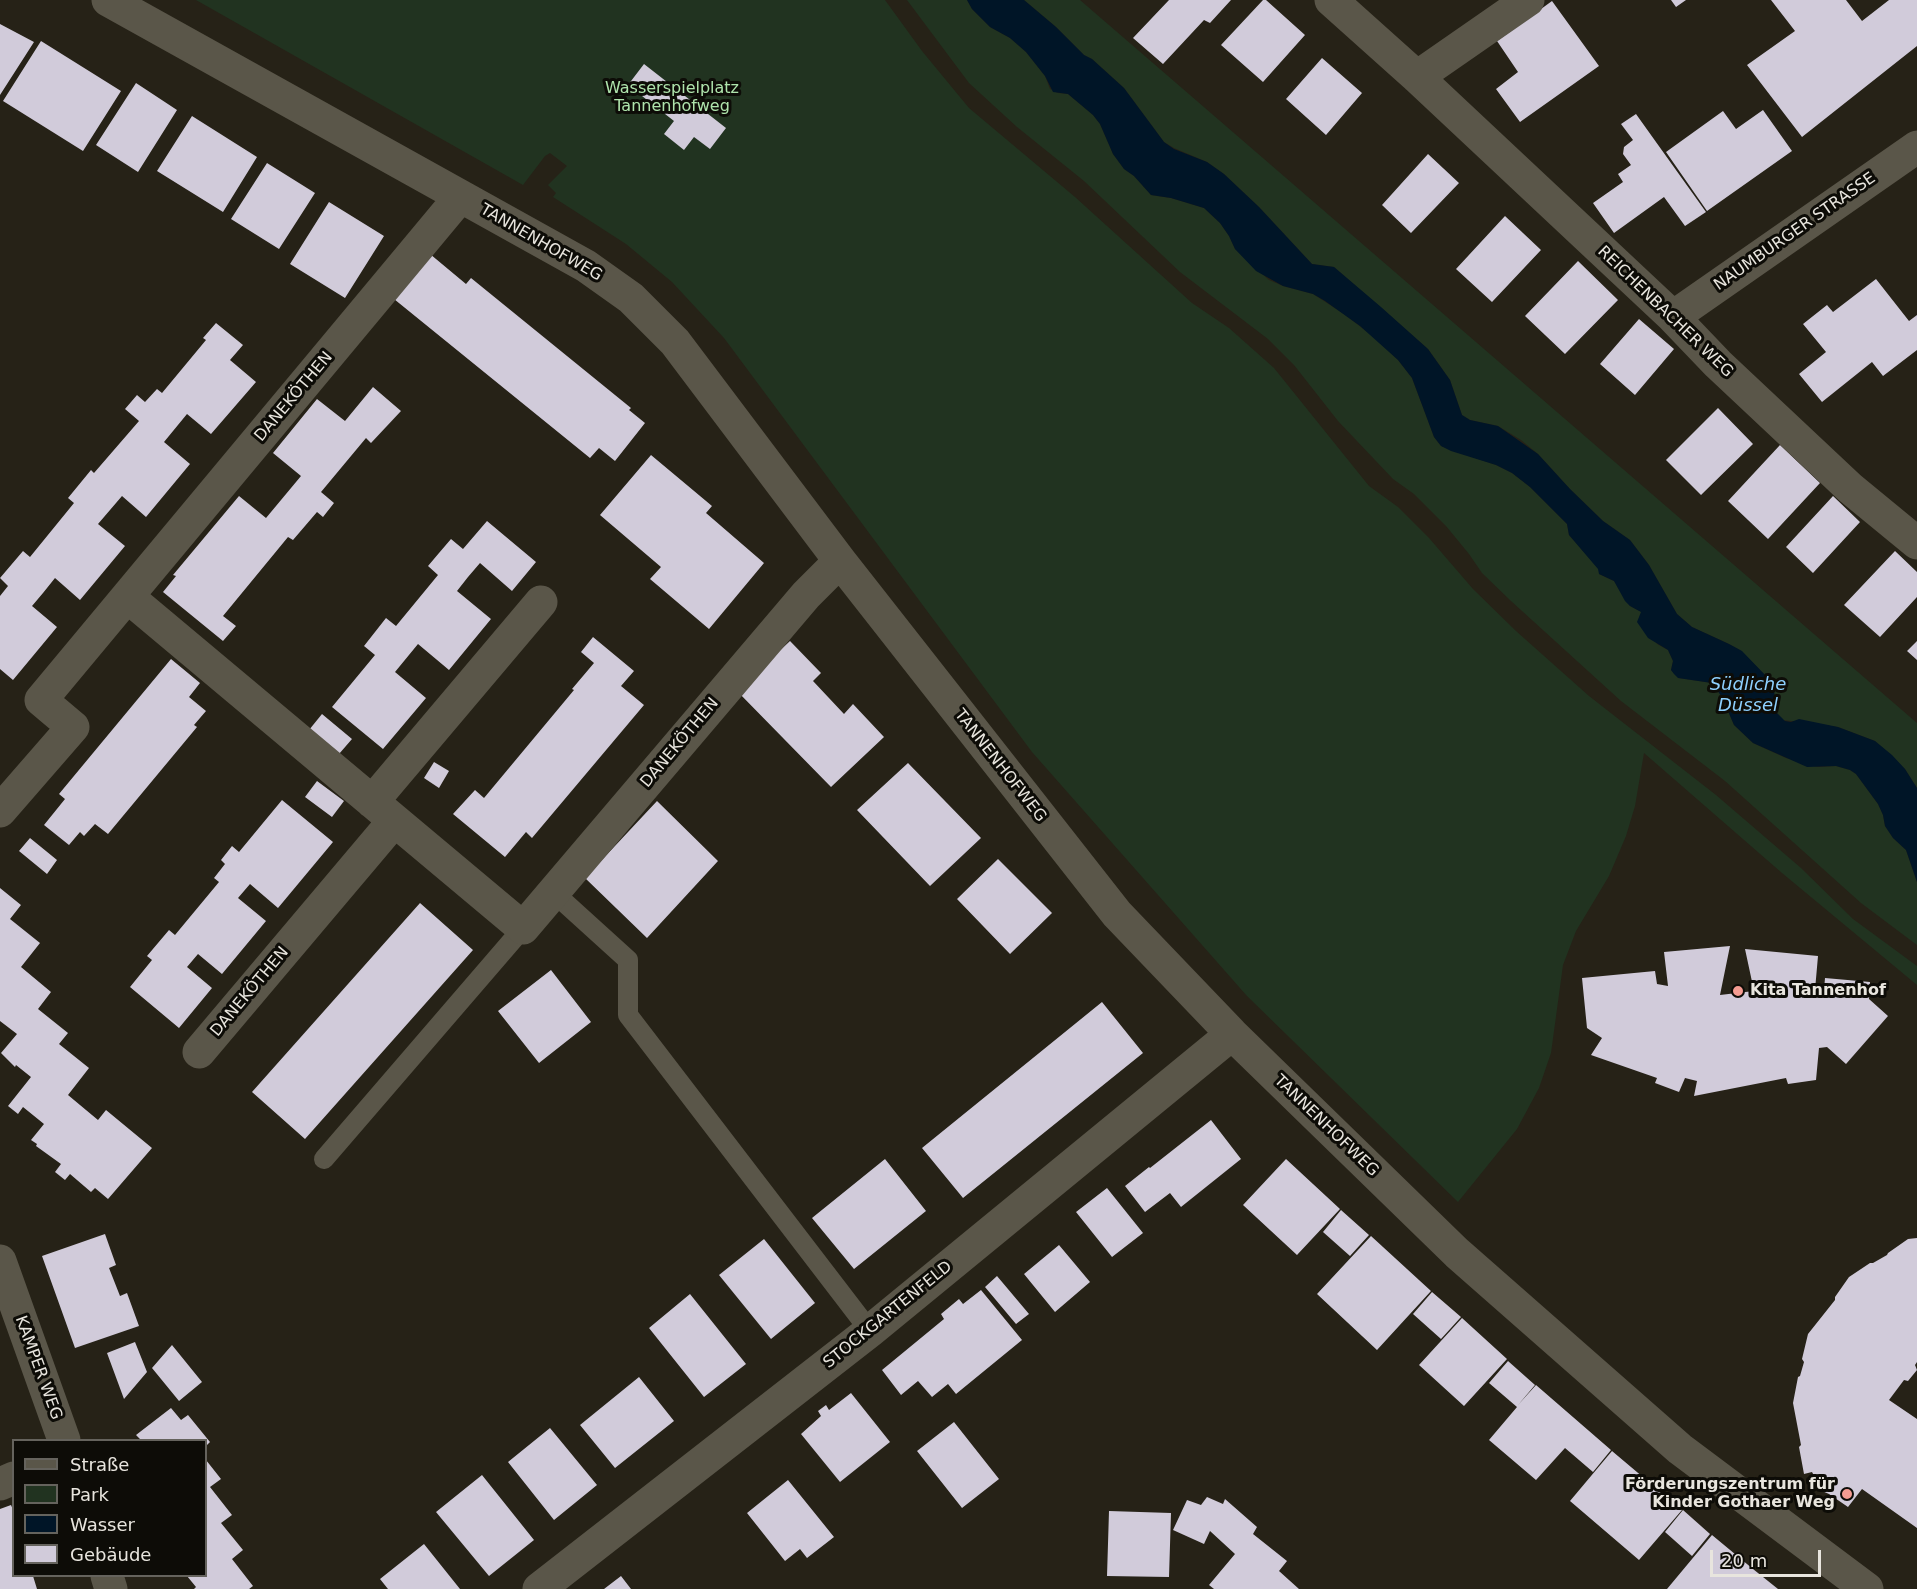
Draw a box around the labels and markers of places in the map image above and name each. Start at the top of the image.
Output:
place label: Kita Tannenhof [1750,981,1886,1001]
marker: Kita Tannenhof [1731,984,1745,998]
place label: Förderungszentrum für Kinder Gothaer Weg [1625,1475,1835,1513]
marker: Förderungszentrum für Kinder Gothaer Weg [1840,1487,1854,1501]

